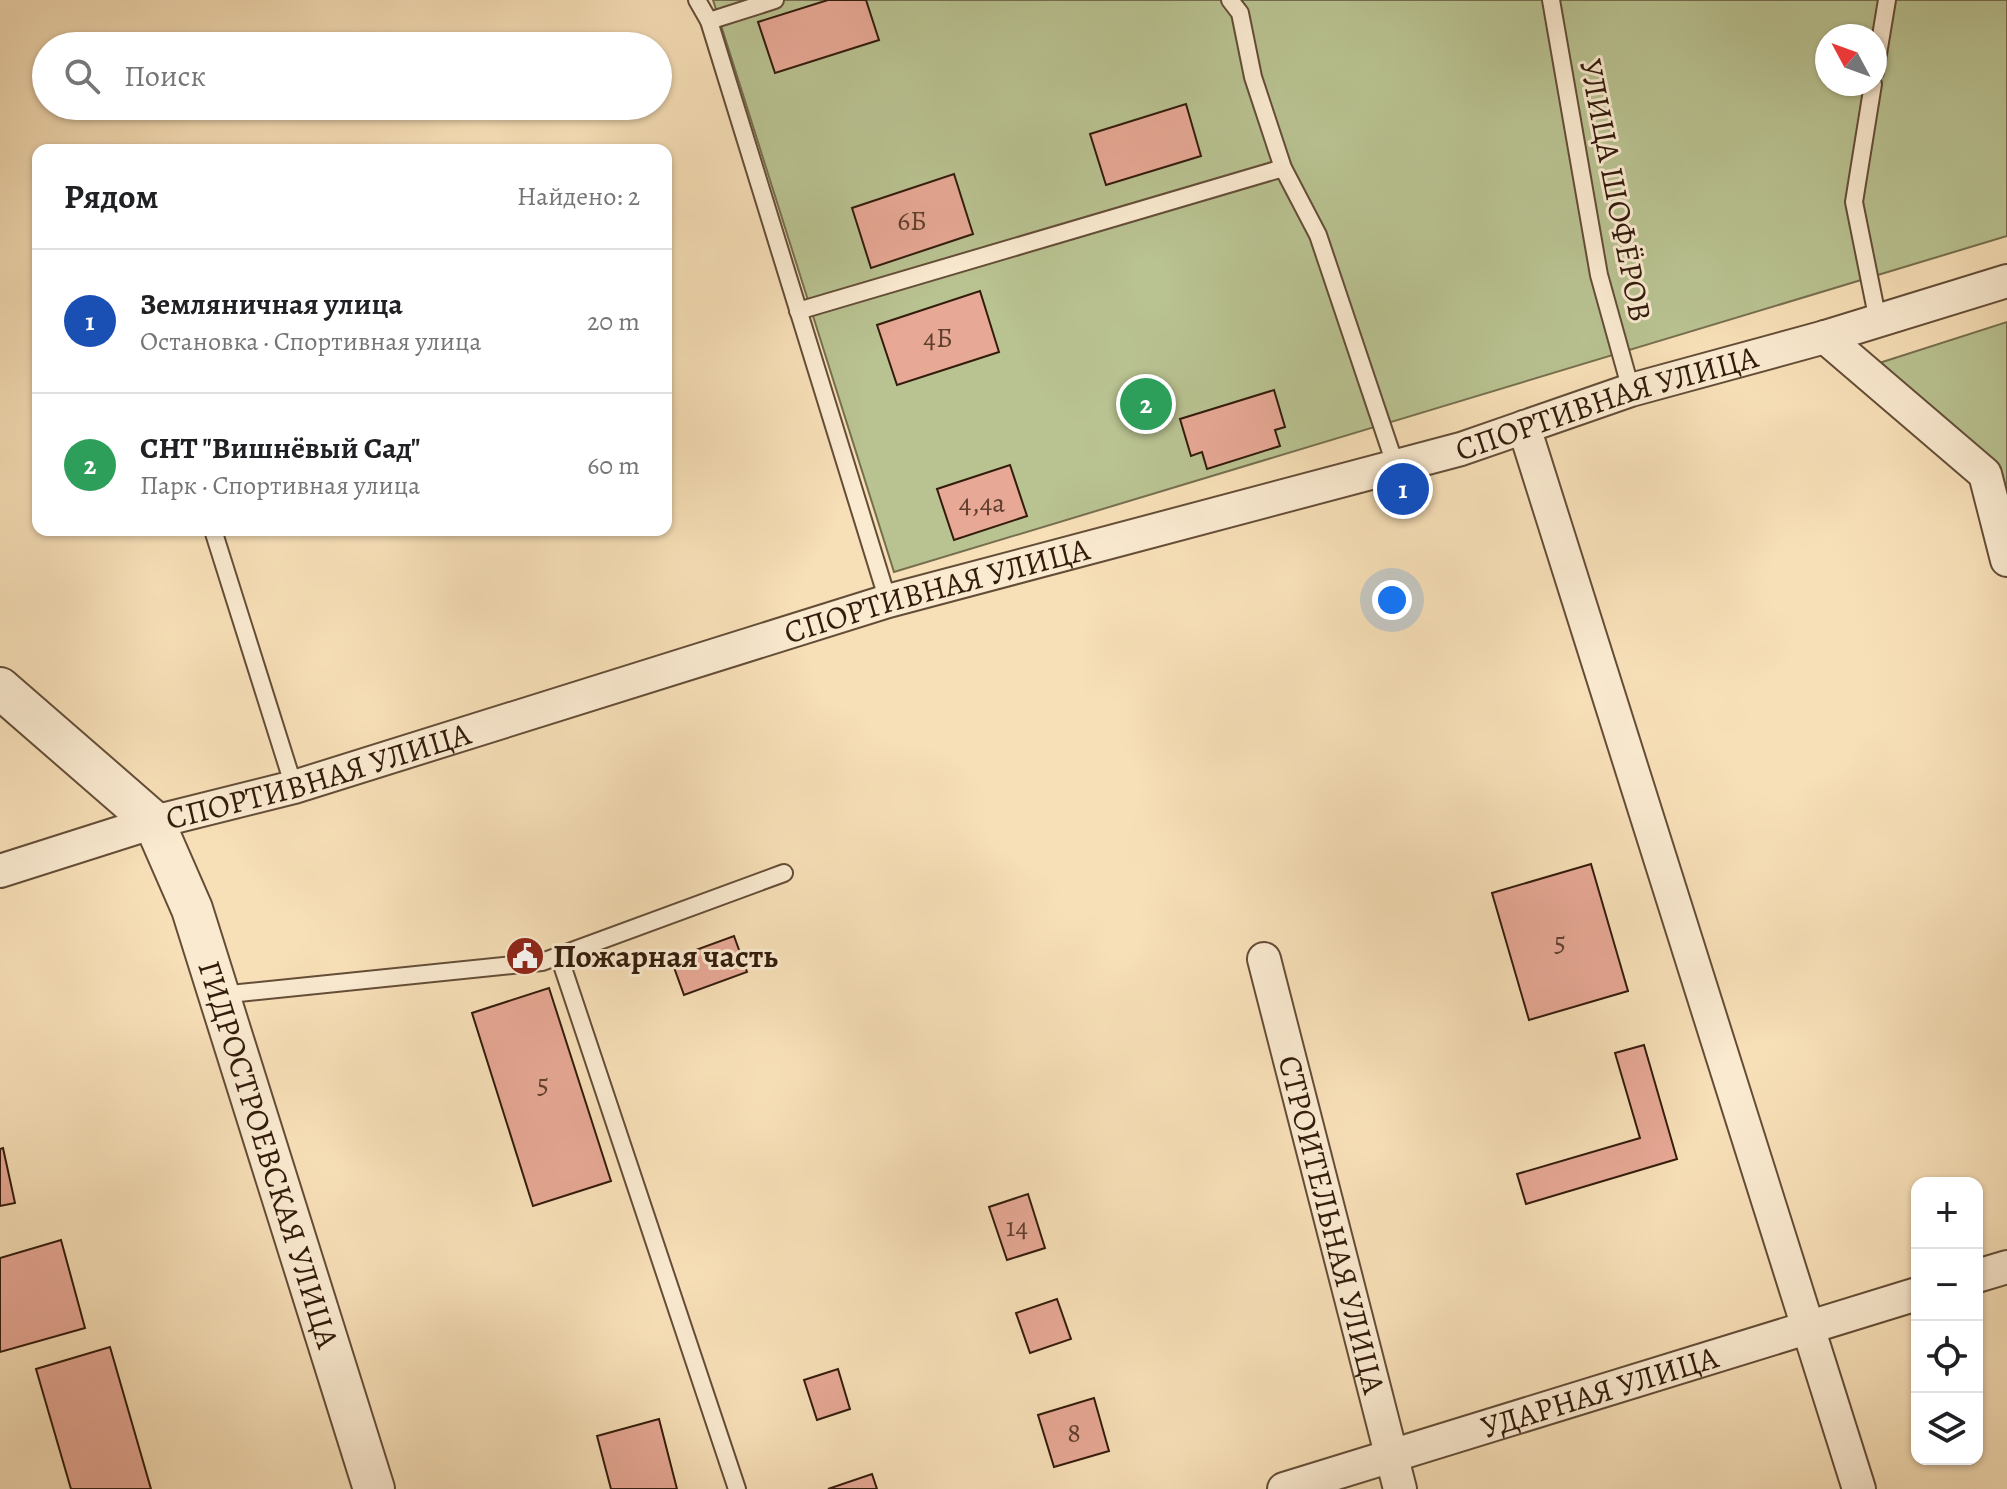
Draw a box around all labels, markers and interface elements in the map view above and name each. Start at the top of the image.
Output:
north arrow [1815,24,1887,96]
search box [32,32,672,120]
icon: search [60,54,104,98]
street label: УЛИЦА ШОФЁРОВ [1569,55,1663,325]
text: Поиск [124,56,206,96]
text: Рядом [64,173,158,220]
text: Найдено: 2 [517,179,640,214]
house number: 6Б [897,202,927,240]
text: Земляничная улица [140,284,403,324]
text: 1 [85,304,95,339]
text: 20 m [587,304,640,339]
house number: 4Б [923,319,953,357]
text: Остановка · Спортивная улица [140,324,482,359]
street label: СПОРТИВНАЯ УЛИЦА [1449,334,1764,471]
pin: 2 [1120,374,1172,434]
text: СНТ "Вишнёвый Сад" [140,428,420,468]
text: 2 [84,448,96,483]
text: 60 m [587,448,640,483]
pin: 1 [1377,459,1429,519]
text: Парк · Спортивная улица [140,468,420,503]
house number: 4,4а [959,484,1005,522]
street label: СПОРТИВНАЯ УЛИЦА [778,526,1095,654]
your location [1372,580,1412,620]
street label: СПОРТИВНАЯ УЛИЦА [161,711,477,840]
house number: 5 [1554,923,1566,961]
place label: Пожарная часть [553,934,778,978]
public building icon: Пожарная часть [504,935,546,977]
street label: ГИДРОСТРОЕВСКАЯ УЛИЦА [187,955,351,1355]
street label: СТРОИТЕЛЬНАЯ УЛИЦА [1268,1050,1397,1400]
house number: 5 [537,1065,549,1103]
map controls [1911,1177,1983,1465]
button: + [1911,1177,1983,1249]
house number: 14 [1006,1208,1028,1246]
button: − [1911,1249,1983,1321]
button: locate [1911,1321,1983,1393]
street label: УДАРНАЯ УЛИЦА [1475,1334,1725,1449]
button: layers [1911,1393,1983,1465]
house number: 8 [1067,1414,1081,1452]

